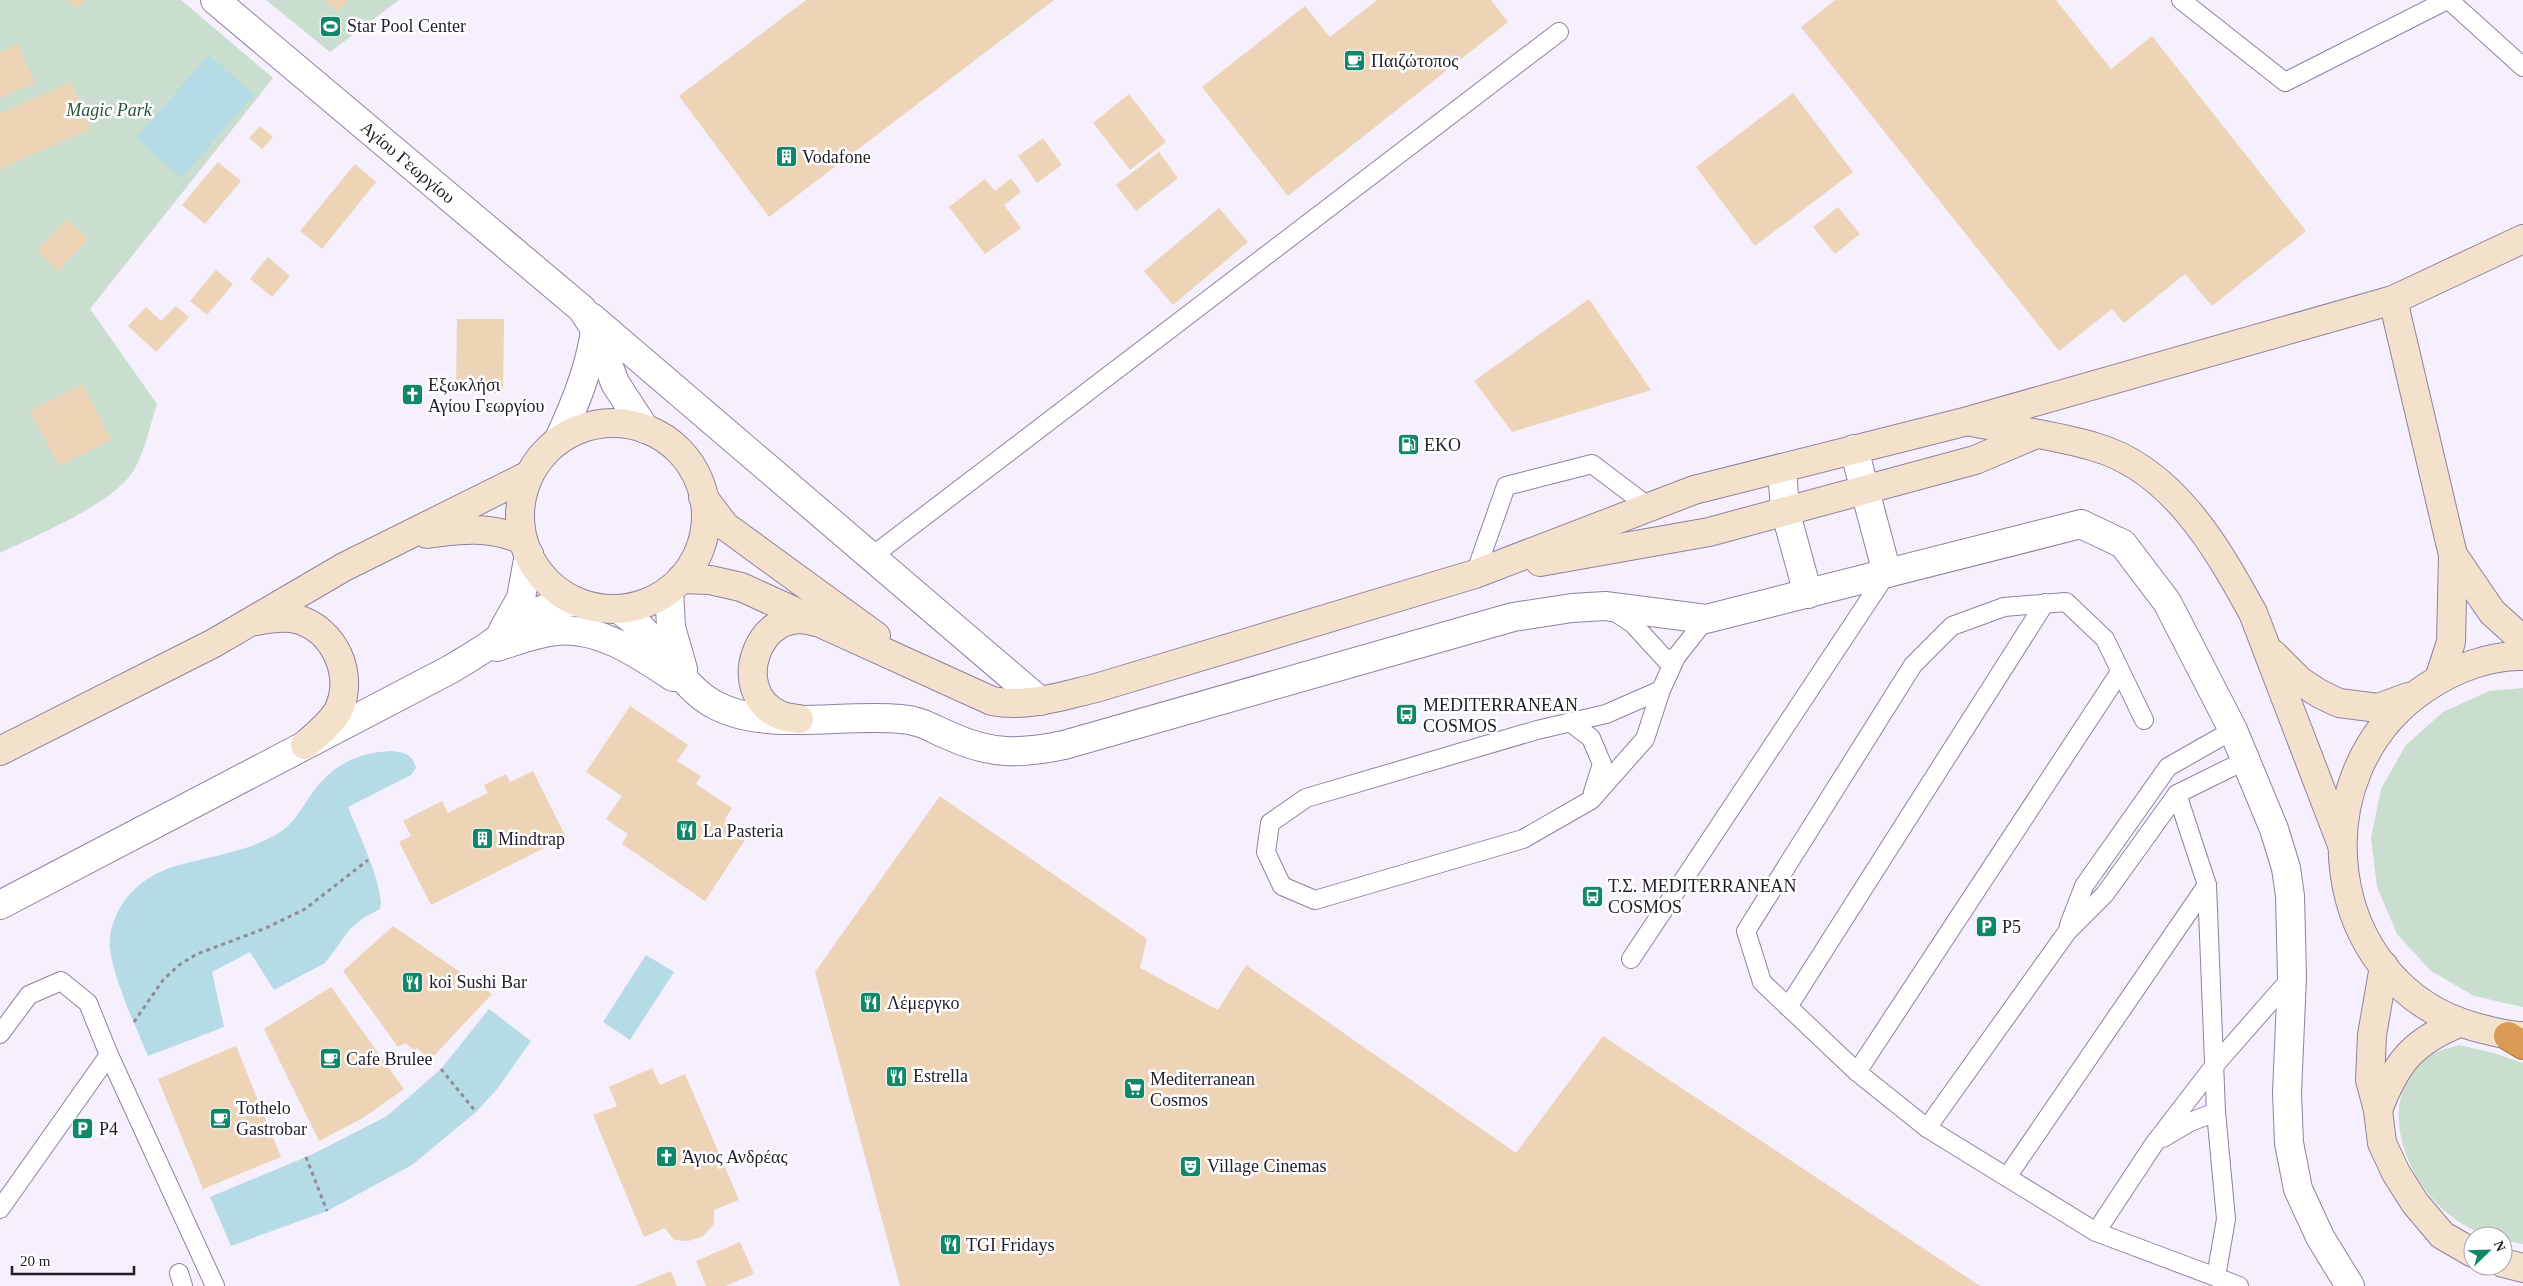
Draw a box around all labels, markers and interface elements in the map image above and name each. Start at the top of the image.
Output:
sports icon: Star Pool Center [319,14,343,38]
place label: Star Pool Center [347,16,466,36]
cafe icon: Παιζώτοπος [1343,49,1367,73]
place label: Παιζώτοπος [1371,51,1458,71]
park label: Magic Park [65,100,153,120]
street label: Αγίου Γεωργίου [357,117,459,208]
building icon: Vodafone [774,145,798,169]
place label: Vodafone [802,147,871,167]
place label: Εξωκλήσι Αγίου Γεωργίου [428,375,545,416]
church icon: Εξωκλήσι Αγίου Γεωργίου [400,383,424,407]
fuel station icon: EKO [1396,433,1420,457]
place label: EKO [1424,435,1461,455]
place label: MEDITERRANEAN COSMOS [1423,695,1578,736]
bus stop icon: MEDITERRANEAN COSMOS [1395,703,1419,727]
restaurant icon: La Pasteria [675,819,699,843]
place label: La Pasteria [703,821,783,841]
building icon: Mindtrap [470,827,494,851]
place label: Mindtrap [498,829,565,849]
place label: Τ.Σ. MEDITERRANEAN COSMOS [1608,876,1797,917]
bus stop icon: Τ.Σ. MEDITERRANEAN COSMOS [1580,884,1604,908]
parking icon: P5 [1974,915,1998,939]
place label: P5 [2002,917,2021,937]
restaurant icon: koi Sushi Bar [401,970,425,994]
place label: koi Sushi Bar [429,972,527,992]
restaurant icon: Λέμεργκο [859,991,883,1015]
place label: Λέμεργκο [887,993,959,1013]
cafe icon: Cafe Brulee [318,1047,342,1071]
place label: Cafe Brulee [346,1049,432,1069]
restaurant icon: Estrella [885,1064,909,1088]
place label: Estrella [913,1066,968,1086]
place label: Mediterranean Cosmos [1150,1069,1255,1110]
supermarket icon: Mediterranean Cosmos [1122,1077,1146,1101]
place label: Tothelo Gastrobar [236,1098,307,1139]
cafe icon: Tothelo Gastrobar [208,1106,232,1130]
parking icon: P4 [71,1117,95,1141]
place label: P4 [99,1119,118,1139]
church icon: Άγιος Ανδρέας [654,1145,678,1169]
place label: Άγιος Ανδρέας [682,1147,788,1167]
theatre icon: Village Cinemas [1179,1154,1203,1178]
place label: Village Cinemas [1207,1156,1326,1176]
north arrow [2463,1226,2513,1276]
restaurant icon: TGI Fridays [938,1233,962,1257]
place label: TGI Fridays [966,1235,1055,1255]
text: N [2491,1239,2508,1254]
scale bar [12,1244,135,1276]
text: 20 m [20,1253,51,1269]

